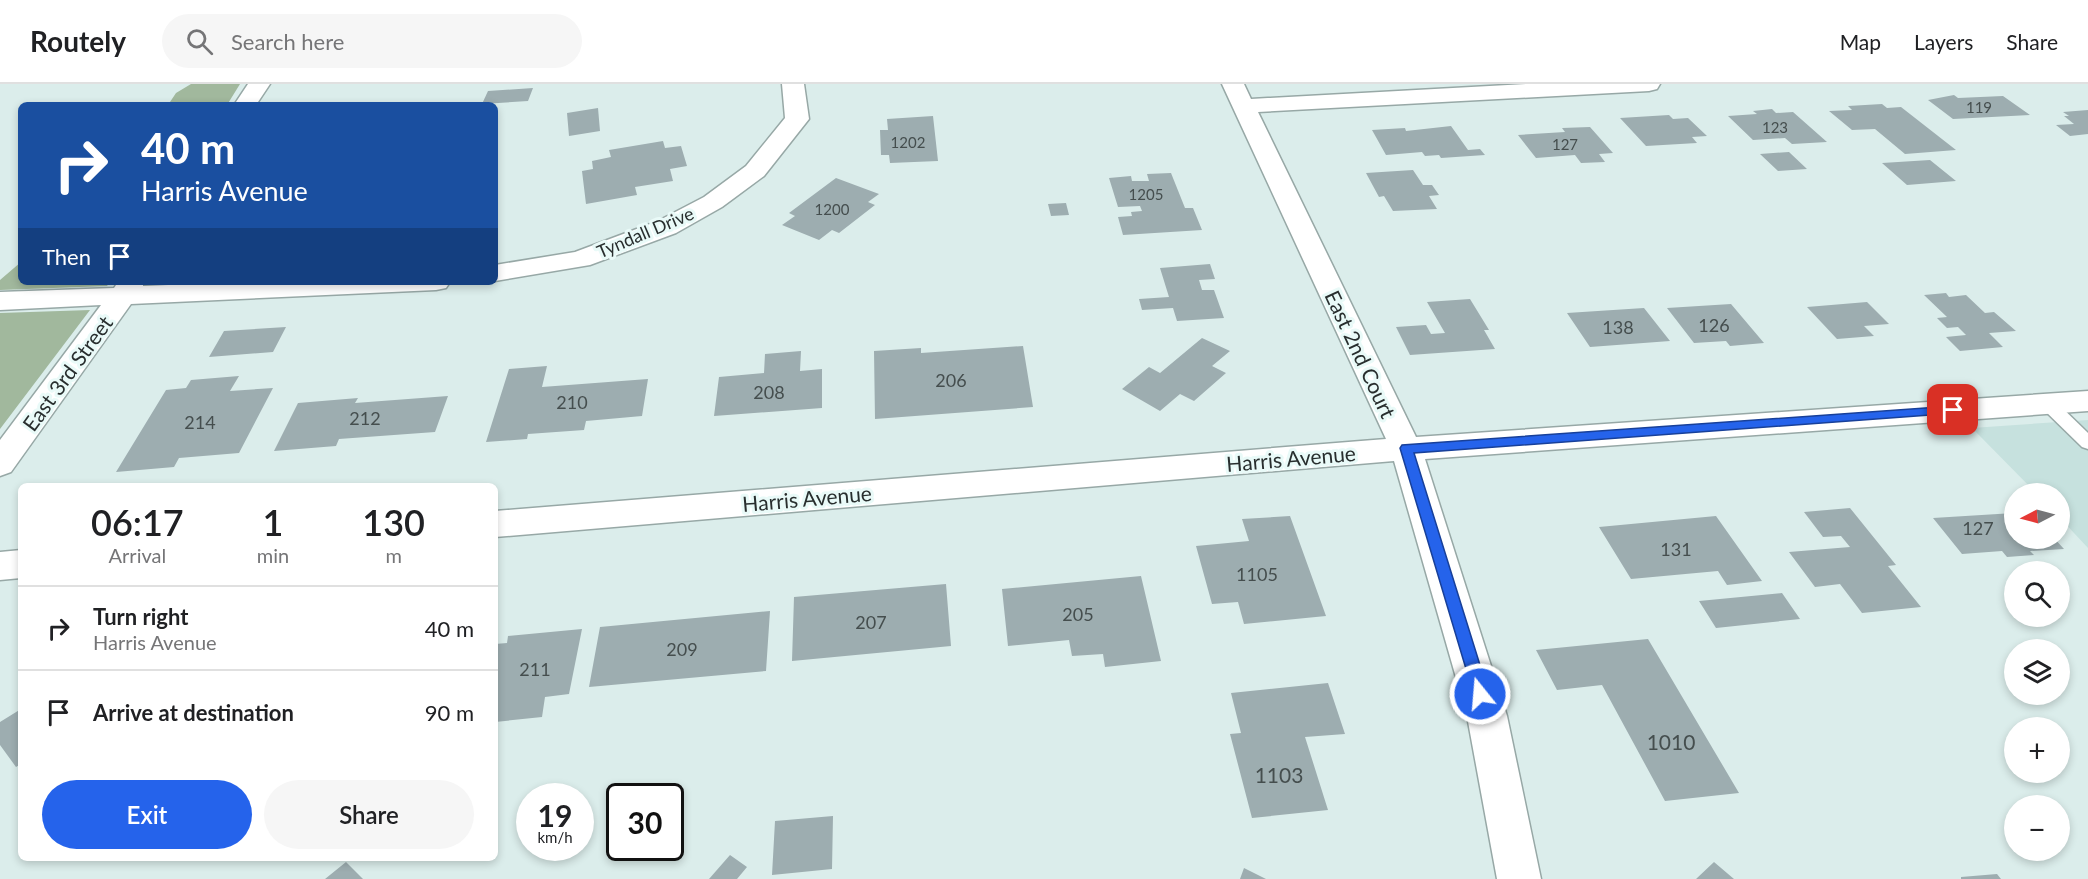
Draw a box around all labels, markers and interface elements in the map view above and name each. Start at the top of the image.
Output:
search box [162,14,582,68]
text: Routely [30,24,126,58]
icon: search [183,25,216,58]
text: Search here [231,28,344,55]
text: Map [1840,29,1881,54]
text: Layers [1914,29,1973,54]
text: Share [2006,29,2058,54]
house number: 119 [1966,98,1992,116]
house number: 123 [1762,118,1788,136]
text: 40 m [141,123,235,173]
icon: right [42,126,120,204]
house number: 1202 [891,133,925,151]
house number: 127 [1552,135,1578,153]
text: Harris Avenue [141,174,308,207]
house number: 1205 [1129,185,1163,203]
house number: 1200 [815,200,850,218]
street label: Tyndall Drive [593,202,697,262]
icon: arrive [103,240,136,273]
text: Then [42,243,91,270]
street label: East 2nd Court [1320,286,1402,422]
street label: East 3rd Street [17,310,117,435]
house number: 126 [1698,314,1730,336]
house number: 138 [1602,316,1634,338]
house number: 206 [935,369,967,391]
house number: 208 [753,381,785,403]
pin [1927,384,1978,435]
house number: 210 [556,391,588,413]
icon: arrive [1936,393,1969,426]
house number: 212 [349,407,381,429]
house number: 214 [184,411,216,433]
street label: Harris Avenue [1225,440,1357,476]
street label: Harris Avenue [741,480,873,516]
north arrow [2004,483,2070,549]
map controls [2004,483,2070,861]
text: 06:17 [91,500,184,544]
text: 1 [263,500,283,544]
text: 130 [362,500,425,544]
house number: 127 [1962,517,1994,539]
house number: 131 [1660,538,1692,560]
text: Arrival [109,543,166,567]
text: min [257,543,289,567]
text: m [385,543,402,567]
button: search [2004,561,2070,627]
house number: 1105 [1236,563,1278,585]
text: Turn right [93,603,188,630]
house number: 205 [1062,603,1094,625]
house number: 207 [855,611,887,633]
icon: right [42,612,75,645]
text: 40 m [425,615,474,642]
text: Harris Avenue [93,630,217,654]
house number: 209 [666,638,698,660]
button: layers [2004,639,2070,705]
house number: 211 [519,658,551,680]
position arrow [1448,662,1512,726]
icon: arrive [42,696,75,729]
text: Arrive at destination [93,699,294,726]
text: 90 m [425,699,474,726]
button: + [2004,717,2070,783]
house number: 1010 [1647,729,1695,754]
house number: 1103 [1255,762,1303,787]
button: Exit [42,780,252,849]
button: Share [264,780,474,849]
speed limit sign: 30 [606,783,684,861]
button: − [2004,795,2070,861]
text: 19 [538,797,572,833]
text: km/h [537,828,573,846]

